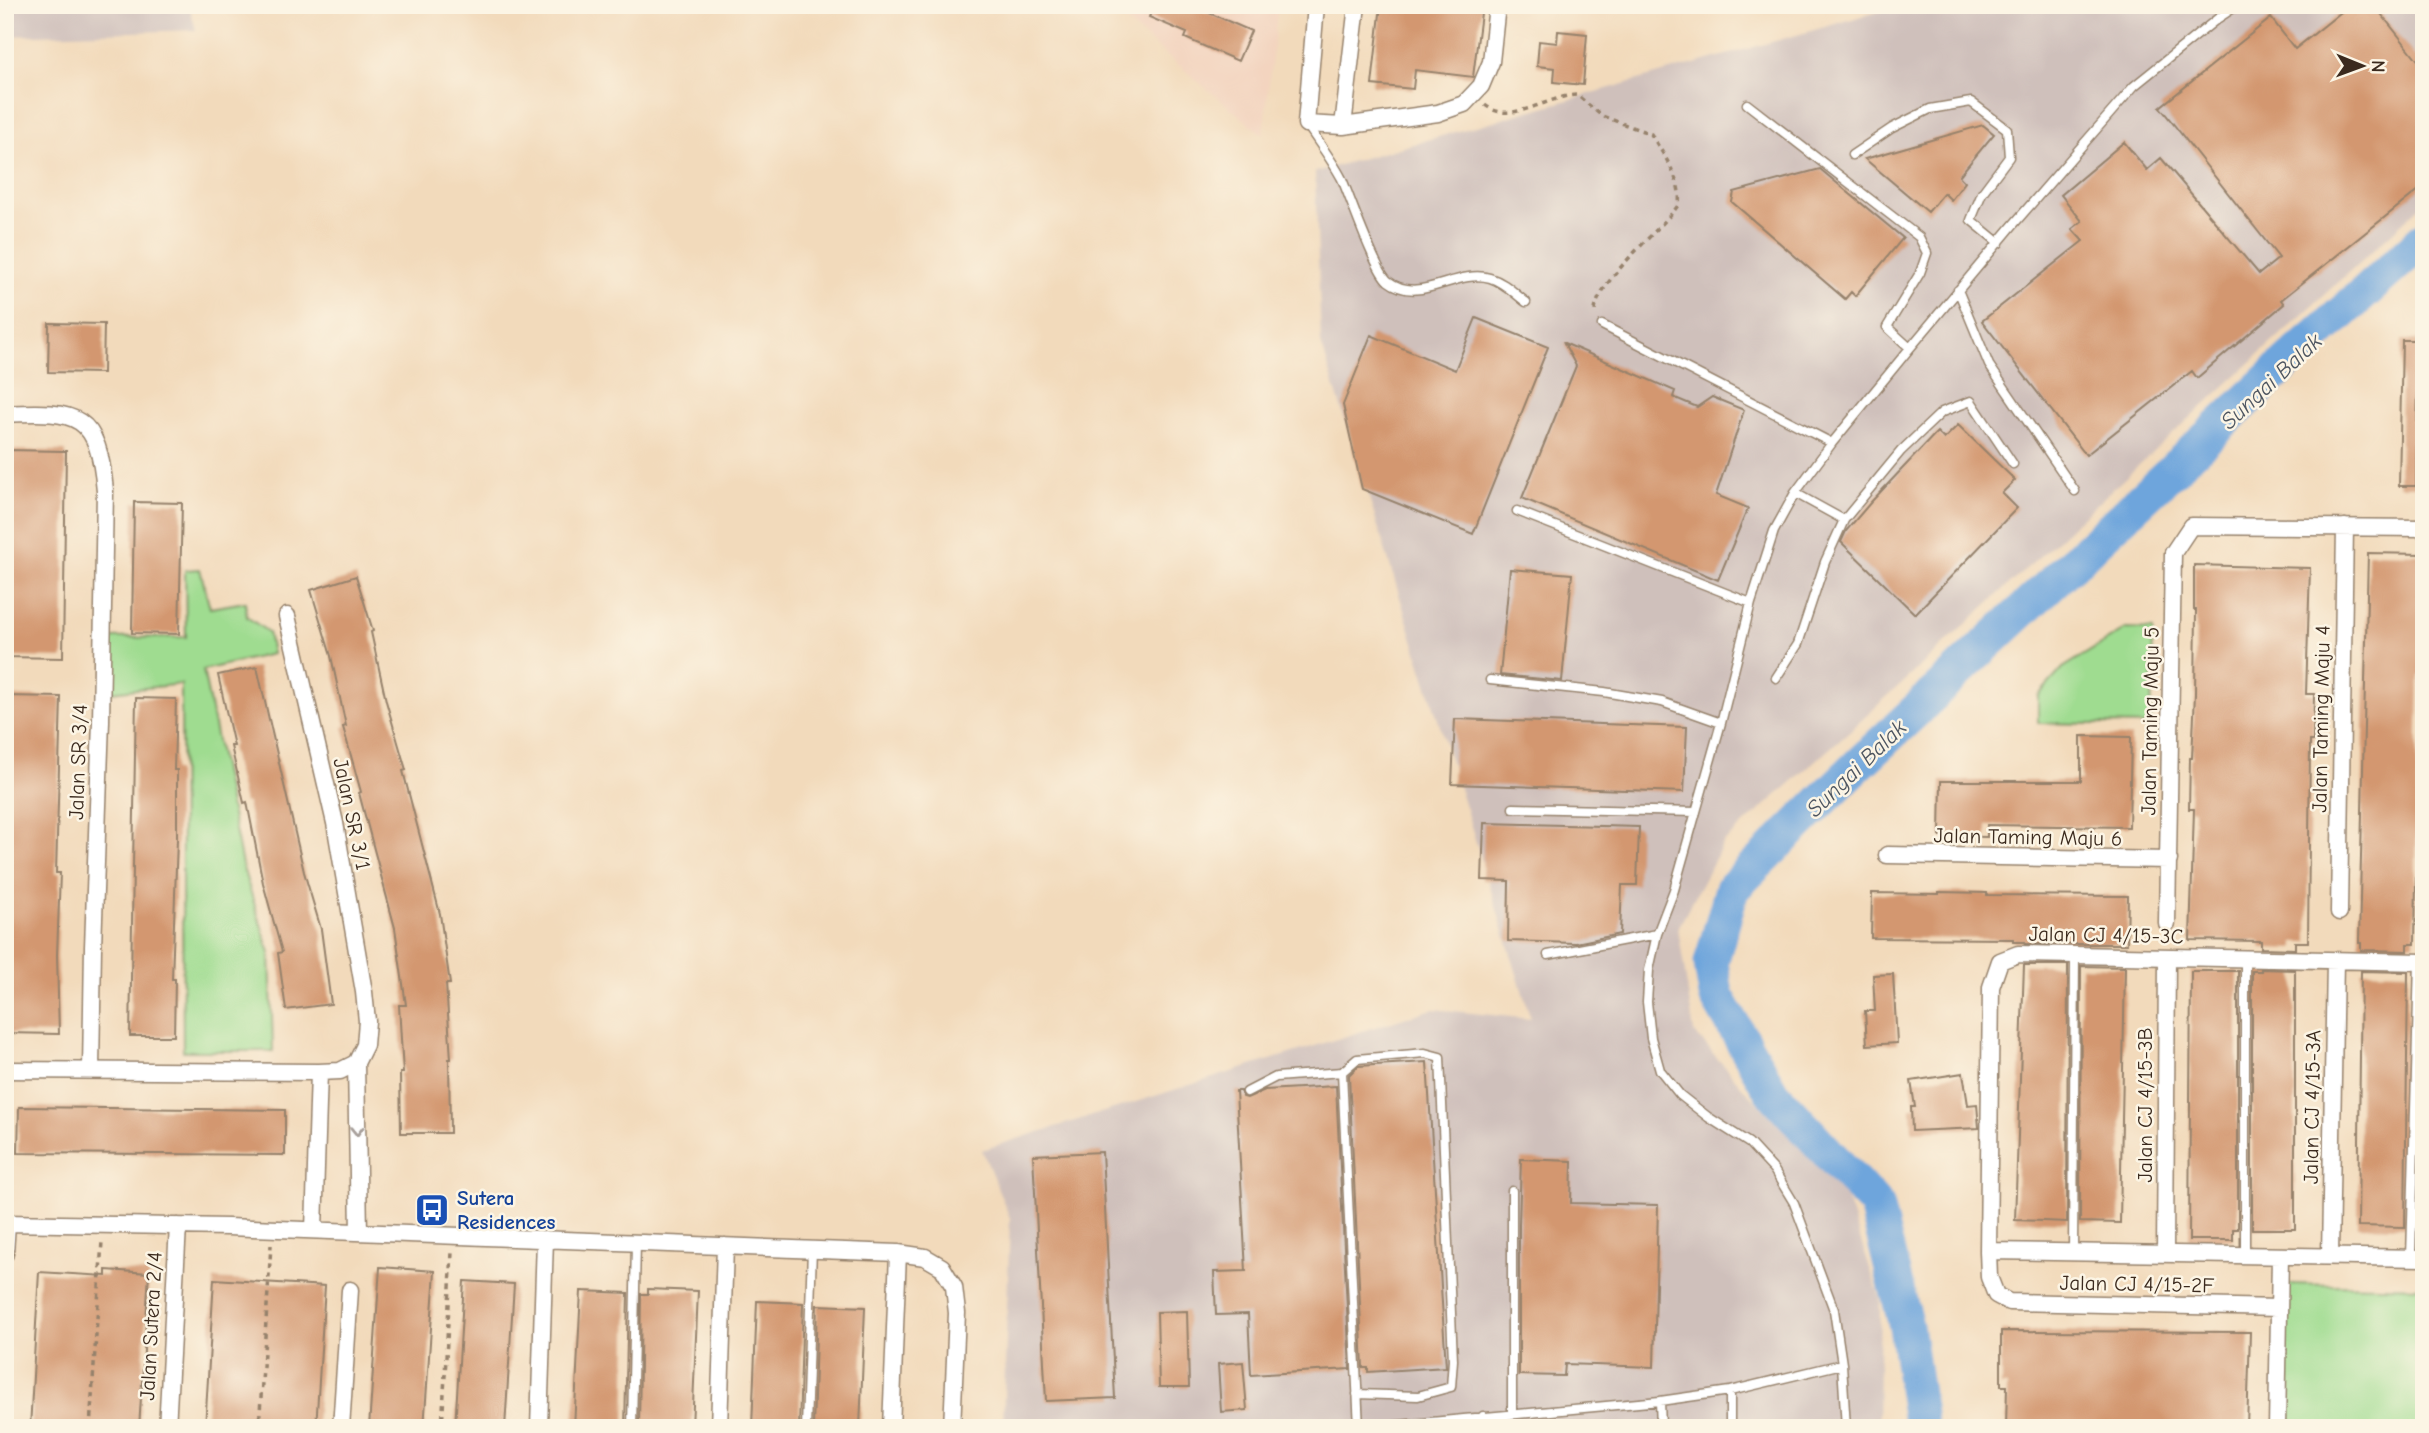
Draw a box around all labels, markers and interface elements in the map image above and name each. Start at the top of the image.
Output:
north arrow [2328,32,2398,102]
text: N [2367,60,2389,73]
water label: Sungai Balak [2215,327,2328,435]
street label: Jalan Taming Maju 4 [2307,625,2335,813]
street label: Jalan Taming Maju 5 [2136,626,2164,816]
street label: Jalan SR 3/4 [64,704,92,820]
water label: Sungai Balak [1801,714,1912,823]
street label: Jalan SR 3/1 [328,756,376,872]
street label: Jalan Taming Maju 6 [1933,823,2123,851]
street label: Jalan CJ 4/15-3C [2028,922,2184,948]
street label: Jalan CJ 4/15-3B [2133,1027,2157,1183]
street label: Jalan CJ 4/15-3A [2299,1030,2325,1184]
one-way arrow [349,1126,365,1137]
place label: Sutera Residences [457,1186,555,1234]
bus stop icon: Sutera Residences [413,1191,451,1229]
street label: Jalan Sutera 2/4 [135,1251,167,1401]
street label: Jalan CJ 4/15-2F [2060,1271,2214,1297]

